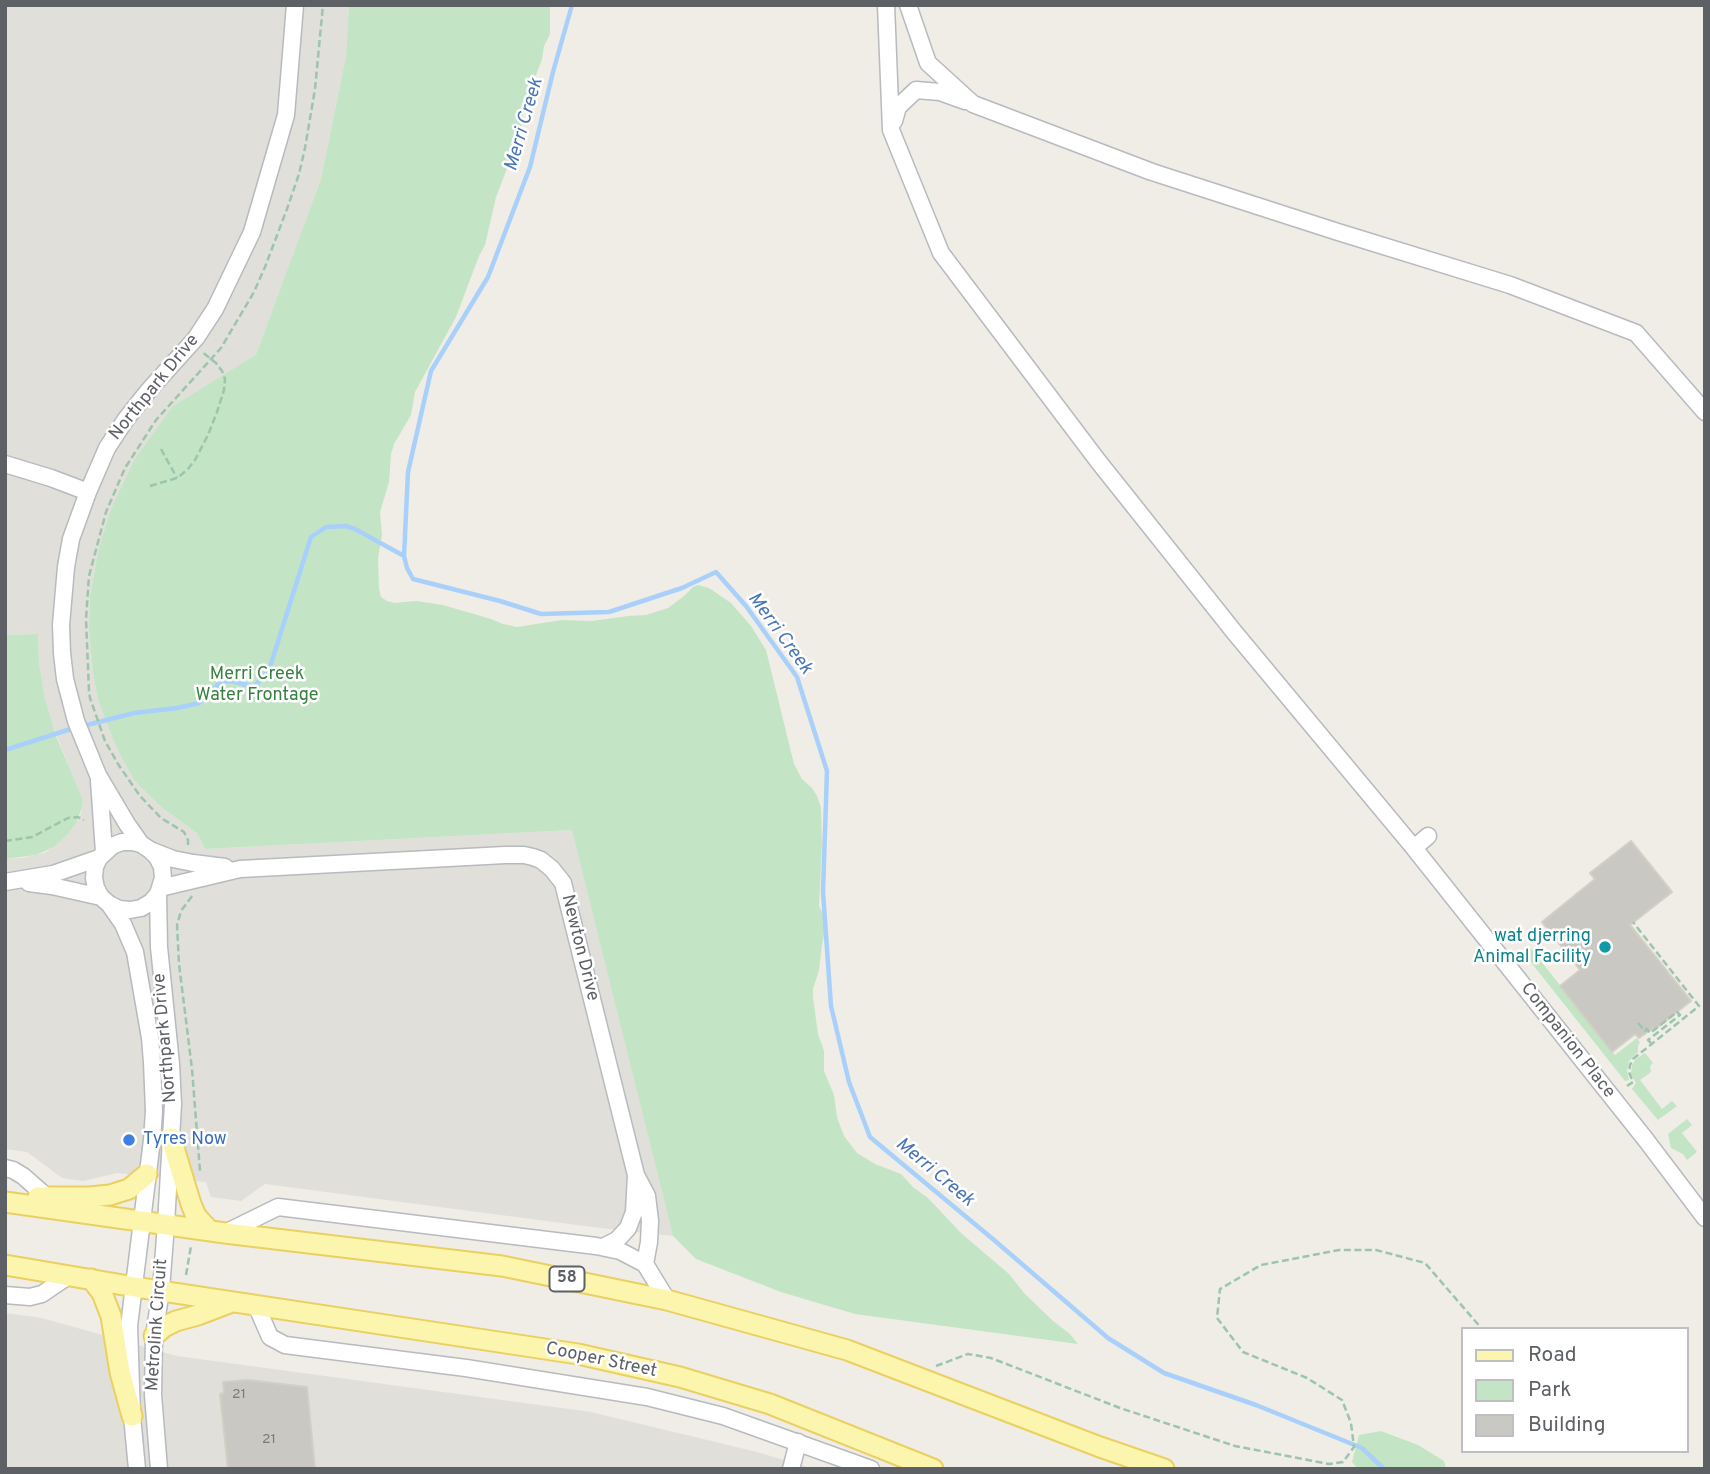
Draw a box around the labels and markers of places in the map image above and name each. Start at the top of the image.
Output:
place label: wat djerring Animal Facility [1473,926,1591,968]
marker: wat djerring Animal Facility [1597,939,1613,955]
place label: Tyres Now [143,1129,227,1151]
marker: Tyres Now [121,1132,137,1148]

